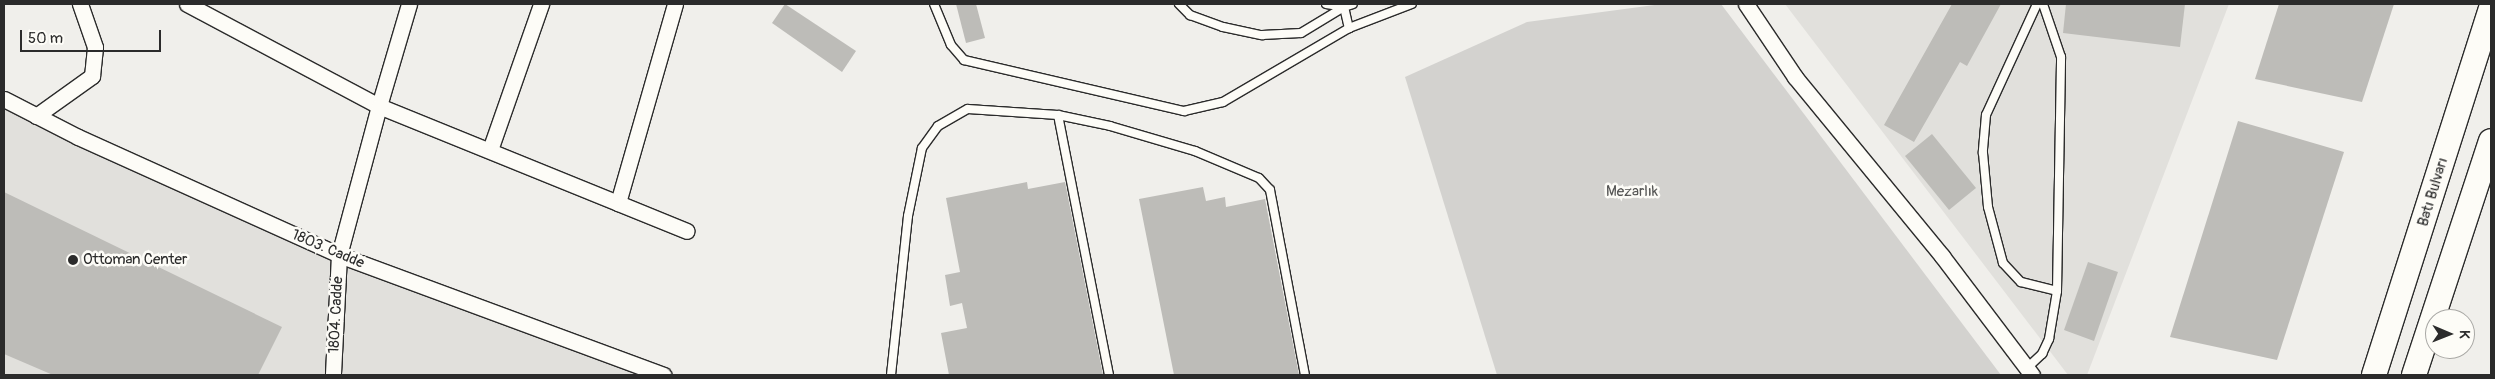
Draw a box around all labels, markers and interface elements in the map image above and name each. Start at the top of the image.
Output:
scale bar [22,20,164,52]
text: 50 m [28,29,63,48]
street label: Batı Bulvarı [2414,155,2452,229]
park label: Mezarlık [1606,183,1658,201]
street label: 1803. Cadde [289,226,367,272]
place label: Ottoman Center [83,251,187,269]
marker: Ottoman Center [67,254,79,266]
street label: 1804. Cadde [325,276,347,354]
north arrow [2425,309,2475,359]
text: K [2456,330,2473,339]

